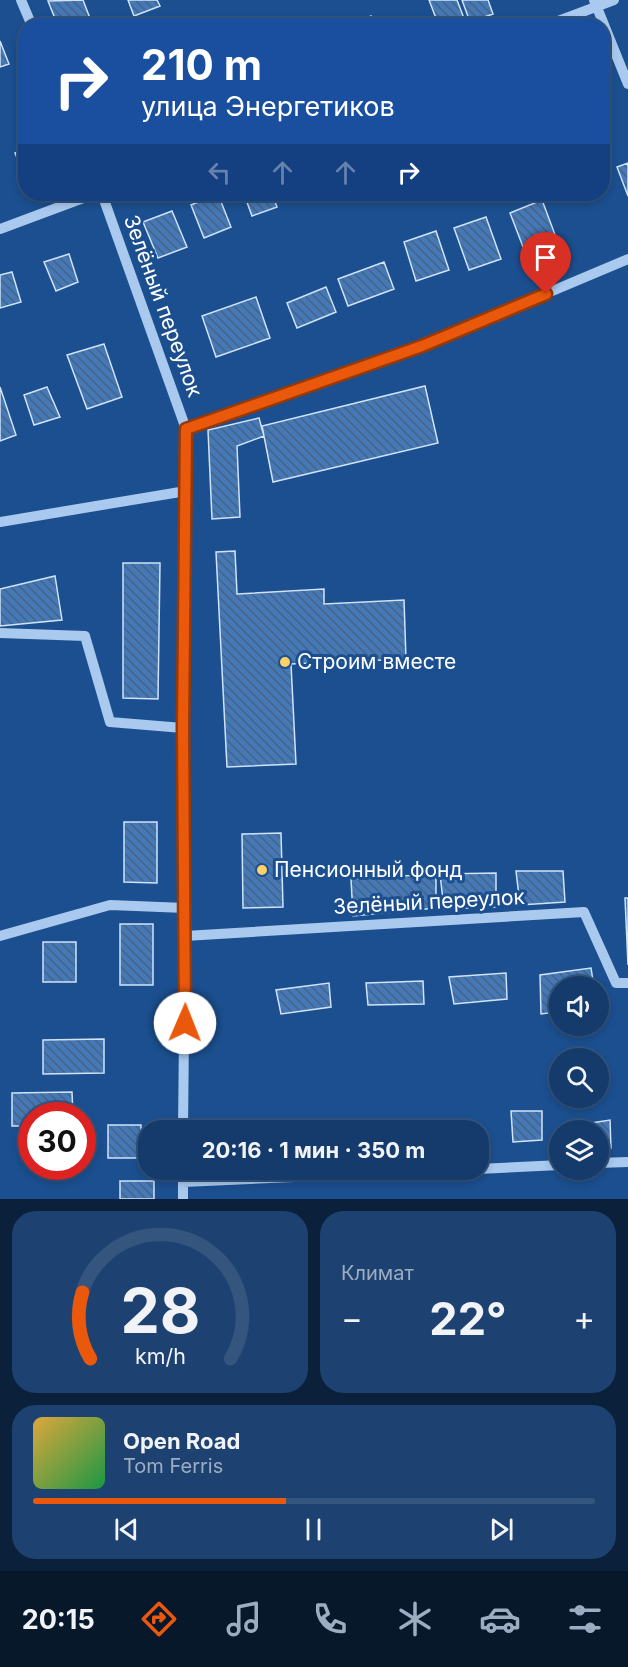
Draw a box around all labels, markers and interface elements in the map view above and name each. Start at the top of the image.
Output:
text: 210 m [141,39,262,90]
icon: right [42,42,120,120]
text: улица Энергетиков [141,90,395,123]
icon: left [203,156,236,189]
icon: ahead [266,156,299,189]
icon: ahead [329,156,362,189]
icon: right [392,156,425,189]
street label: Зелёный переулок [119,211,208,401]
pin [520,232,571,294]
icon: arrive [529,241,562,274]
place label: Строим вместе [297,649,456,674]
marker: Строим вместе [278,655,292,669]
place label: Пенсионный фонд [274,857,463,882]
marker: Пенсионный фонд [255,863,269,877]
street label: Зелёный переулок [332,884,526,919]
map controls [549,976,609,1180]
button: sound [549,976,609,1036]
position arrow [153,991,217,1055]
button: search [549,1048,609,1108]
speed limit sign: 30 [18,1102,96,1180]
button: layers [549,1120,609,1180]
text: 20:16 · 1 мин · 350 m [202,1137,425,1163]
text: Климат [341,1261,414,1285]
text: 28 [120,1273,200,1348]
text: 22° [429,1291,507,1346]
text: − [341,1298,363,1338]
text: + [573,1298,595,1338]
text: km/h [135,1343,185,1369]
text: Open Road [123,1428,240,1454]
text: Tom Ferris [123,1454,223,1478]
icon: previous [110,1513,143,1546]
icon: pause [297,1513,330,1546]
icon: next [485,1513,518,1546]
icon: directions [138,1598,180,1640]
icon: music [223,1598,265,1640]
icon: phone [309,1598,351,1640]
icon: climate [394,1598,436,1640]
icon: car [479,1598,521,1640]
icon: filters [564,1598,606,1640]
text: 20:15 [22,1603,95,1636]

